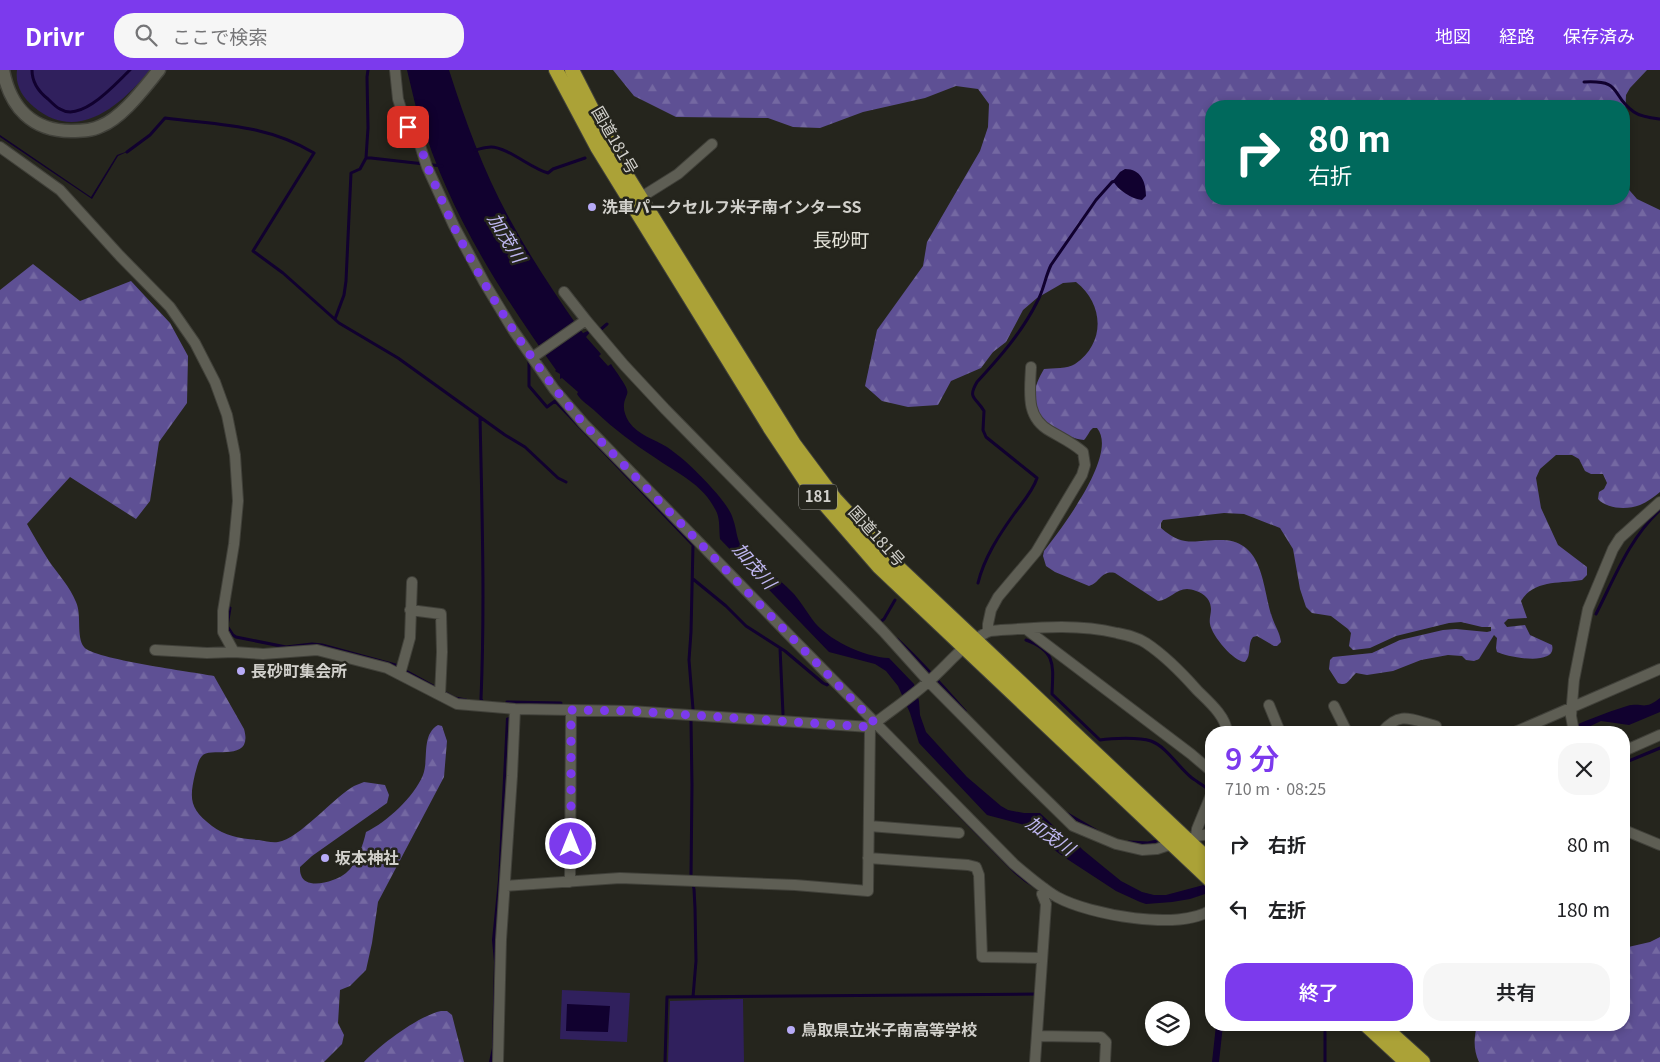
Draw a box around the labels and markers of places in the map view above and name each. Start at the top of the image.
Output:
pin [387,106,429,148]
place label: 洗車パークセルフ米子南インターSS [602,194,862,218]
marker: 洗車パークセルフ米子南インターSS [586,201,598,213]
place label: 長砂町集会所 [251,658,347,682]
marker: 長砂町集会所 [235,665,247,677]
place label: 坂本神社 [335,845,399,869]
marker: 坂本神社 [319,852,331,864]
place label: 鳥取県立米子南高等学校 [801,1017,977,1041]
marker: 鳥取県立米子南高等学校 [785,1024,797,1036]

